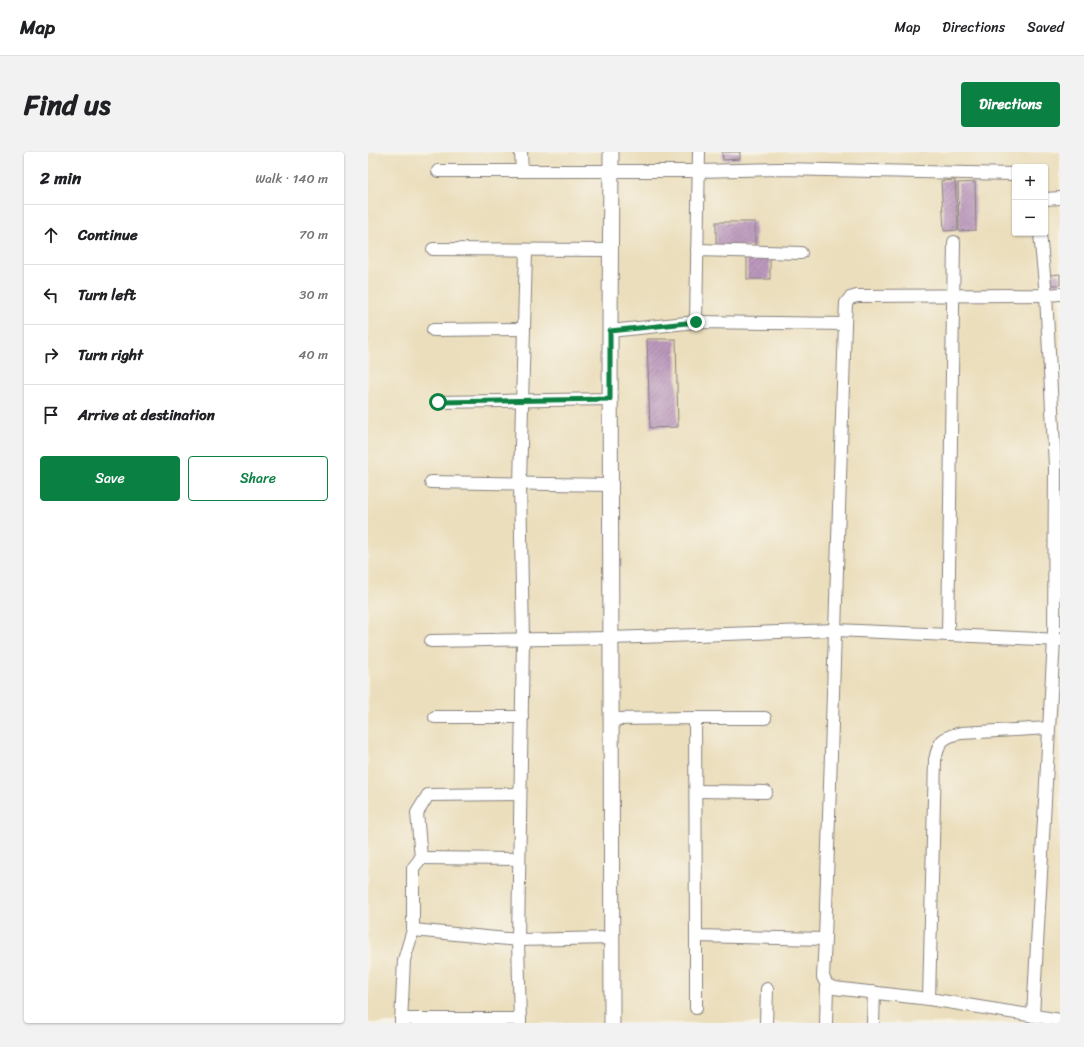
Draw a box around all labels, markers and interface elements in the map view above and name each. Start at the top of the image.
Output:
text: Map [20,11,55,44]
text: Map [894,15,920,40]
text: Directions [942,15,1005,40]
text: Saved [1027,15,1064,40]
text: Find us [24,80,111,129]
button: Directions [961,82,1060,127]
text: 2 min [40,163,81,193]
map controls [1012,164,1048,236]
button: + [1012,164,1048,200]
text: Walk · 140 m [255,167,328,190]
button: − [1012,200,1048,236]
text: Continue [78,222,138,248]
text: 70 m [299,223,328,246]
icon: ahead [40,224,62,246]
text: Turn left [78,282,136,308]
text: 30 m [299,283,328,306]
icon: left [40,284,62,306]
route end [687,313,705,331]
text: Turn right [78,342,143,368]
text: 40 m [298,343,328,366]
icon: right [40,344,62,366]
route start [429,393,447,411]
text: Arrive at destination [78,402,215,428]
icon: arrive [40,404,62,426]
button: Save [40,456,180,501]
button: Share [188,456,328,501]

